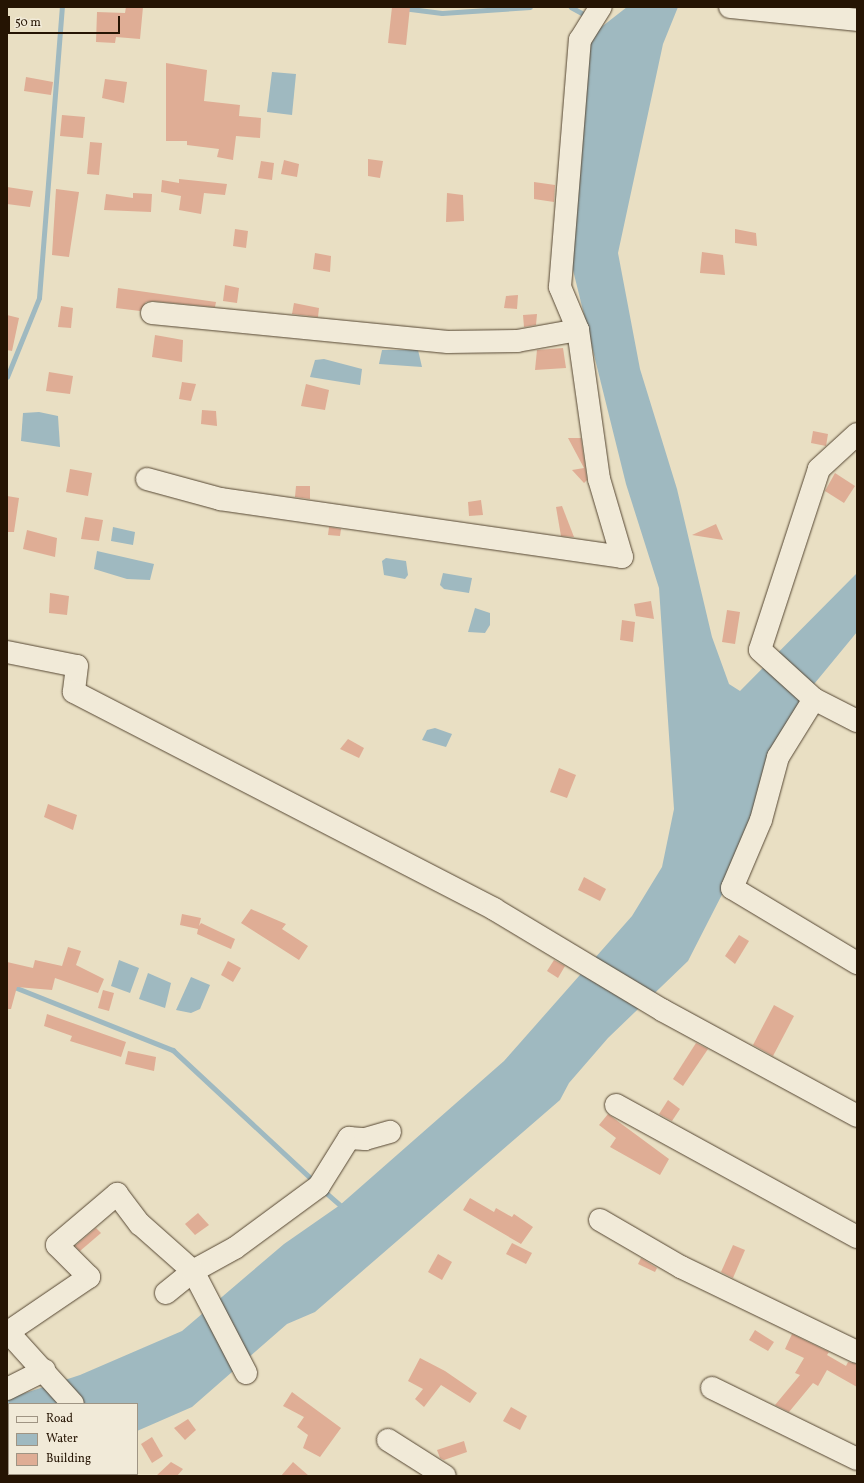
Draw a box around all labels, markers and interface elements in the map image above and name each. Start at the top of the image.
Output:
scale bar [10,8,122,34]
text: 50 m [15,15,41,31]
legend [8,1403,138,1475]
text: Road [46,1411,73,1427]
text: Water [46,1431,78,1447]
text: Building [46,1451,91,1467]

